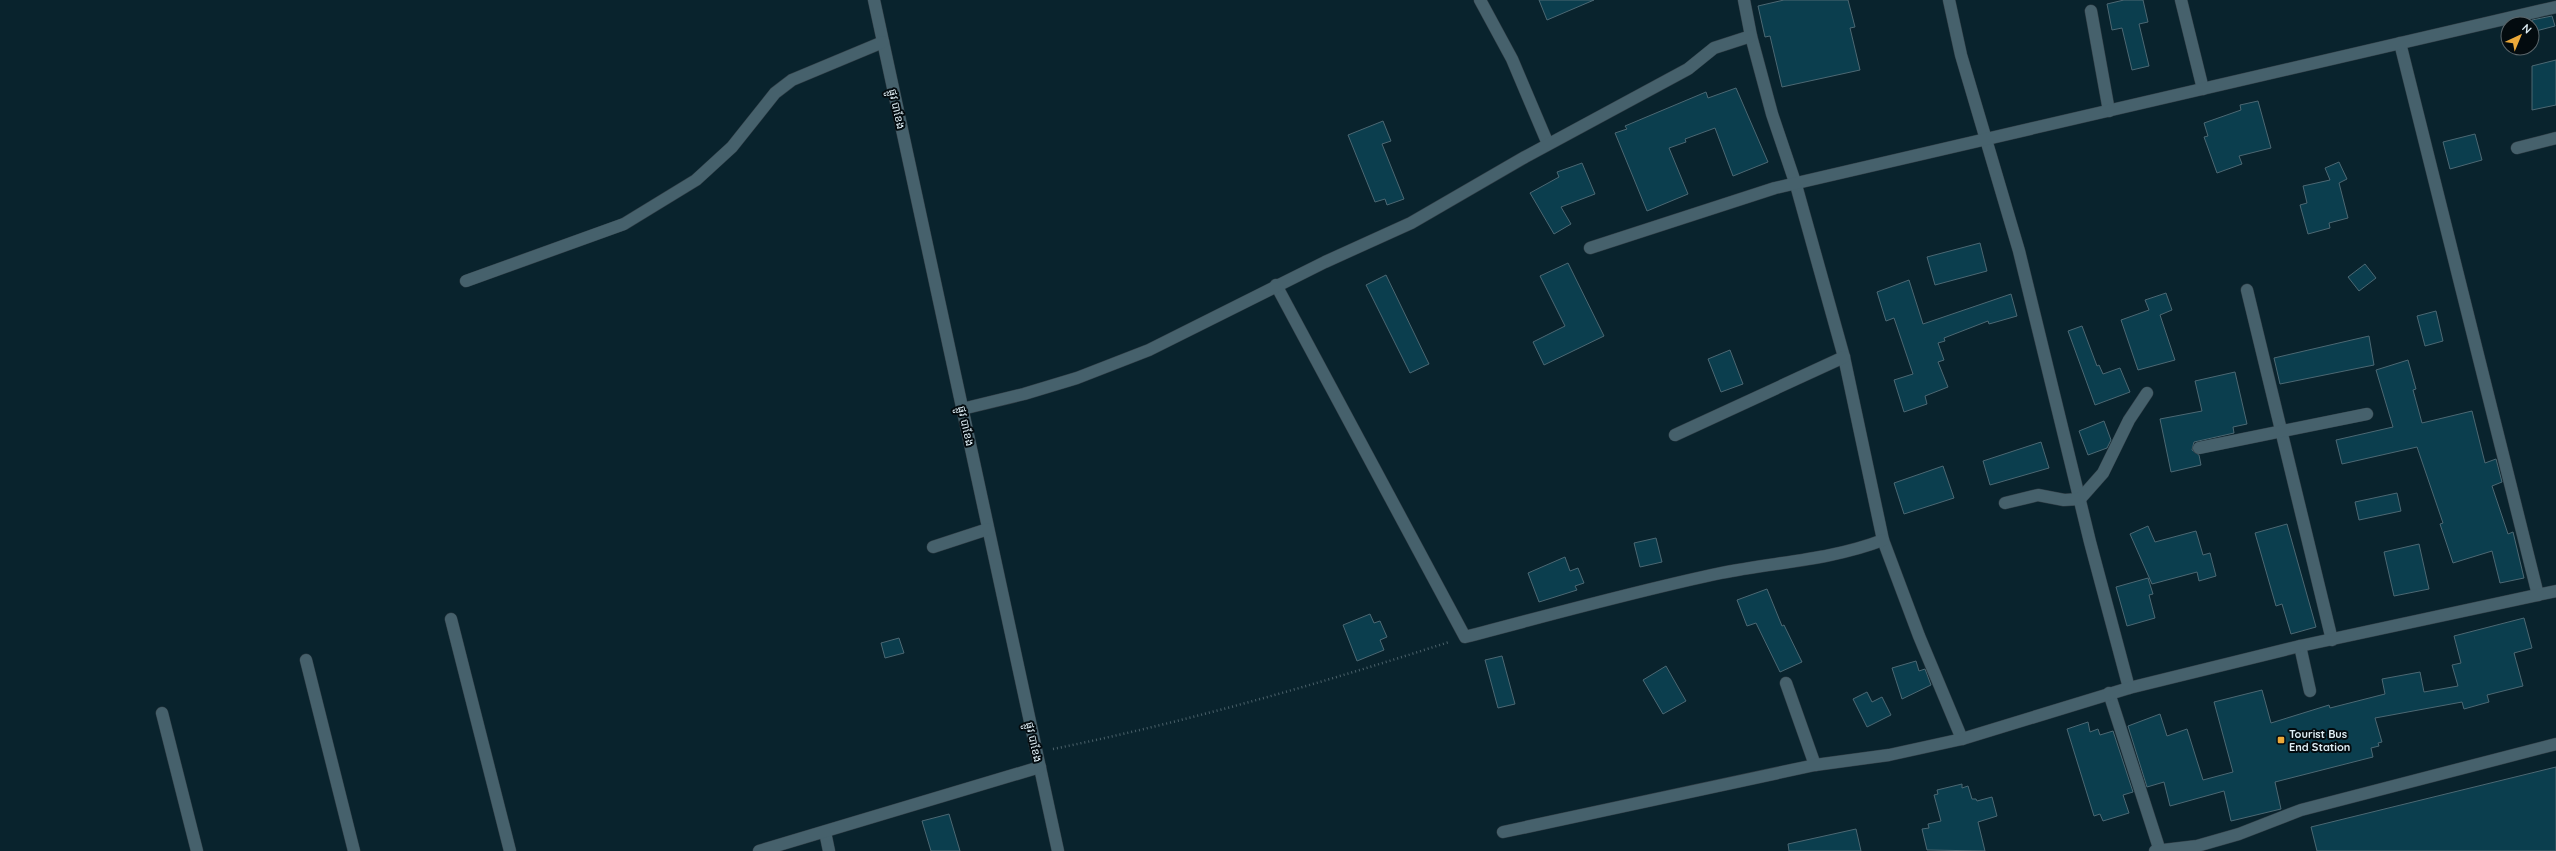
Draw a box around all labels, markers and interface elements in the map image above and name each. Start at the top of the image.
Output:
north arrow [2500,16,2540,56]
text: N [2519,21,2535,37]
street label: ផ្លូវ បាខែង [883,88,908,131]
street label: ផ្លូវ បាខែង [952,405,977,448]
street label: ផ្លូវ បាខែង [1020,721,1045,764]
place label: Tourist Bus End Station [2289,727,2350,754]
marker: Tourist Bus End Station [2276,735,2286,745]

